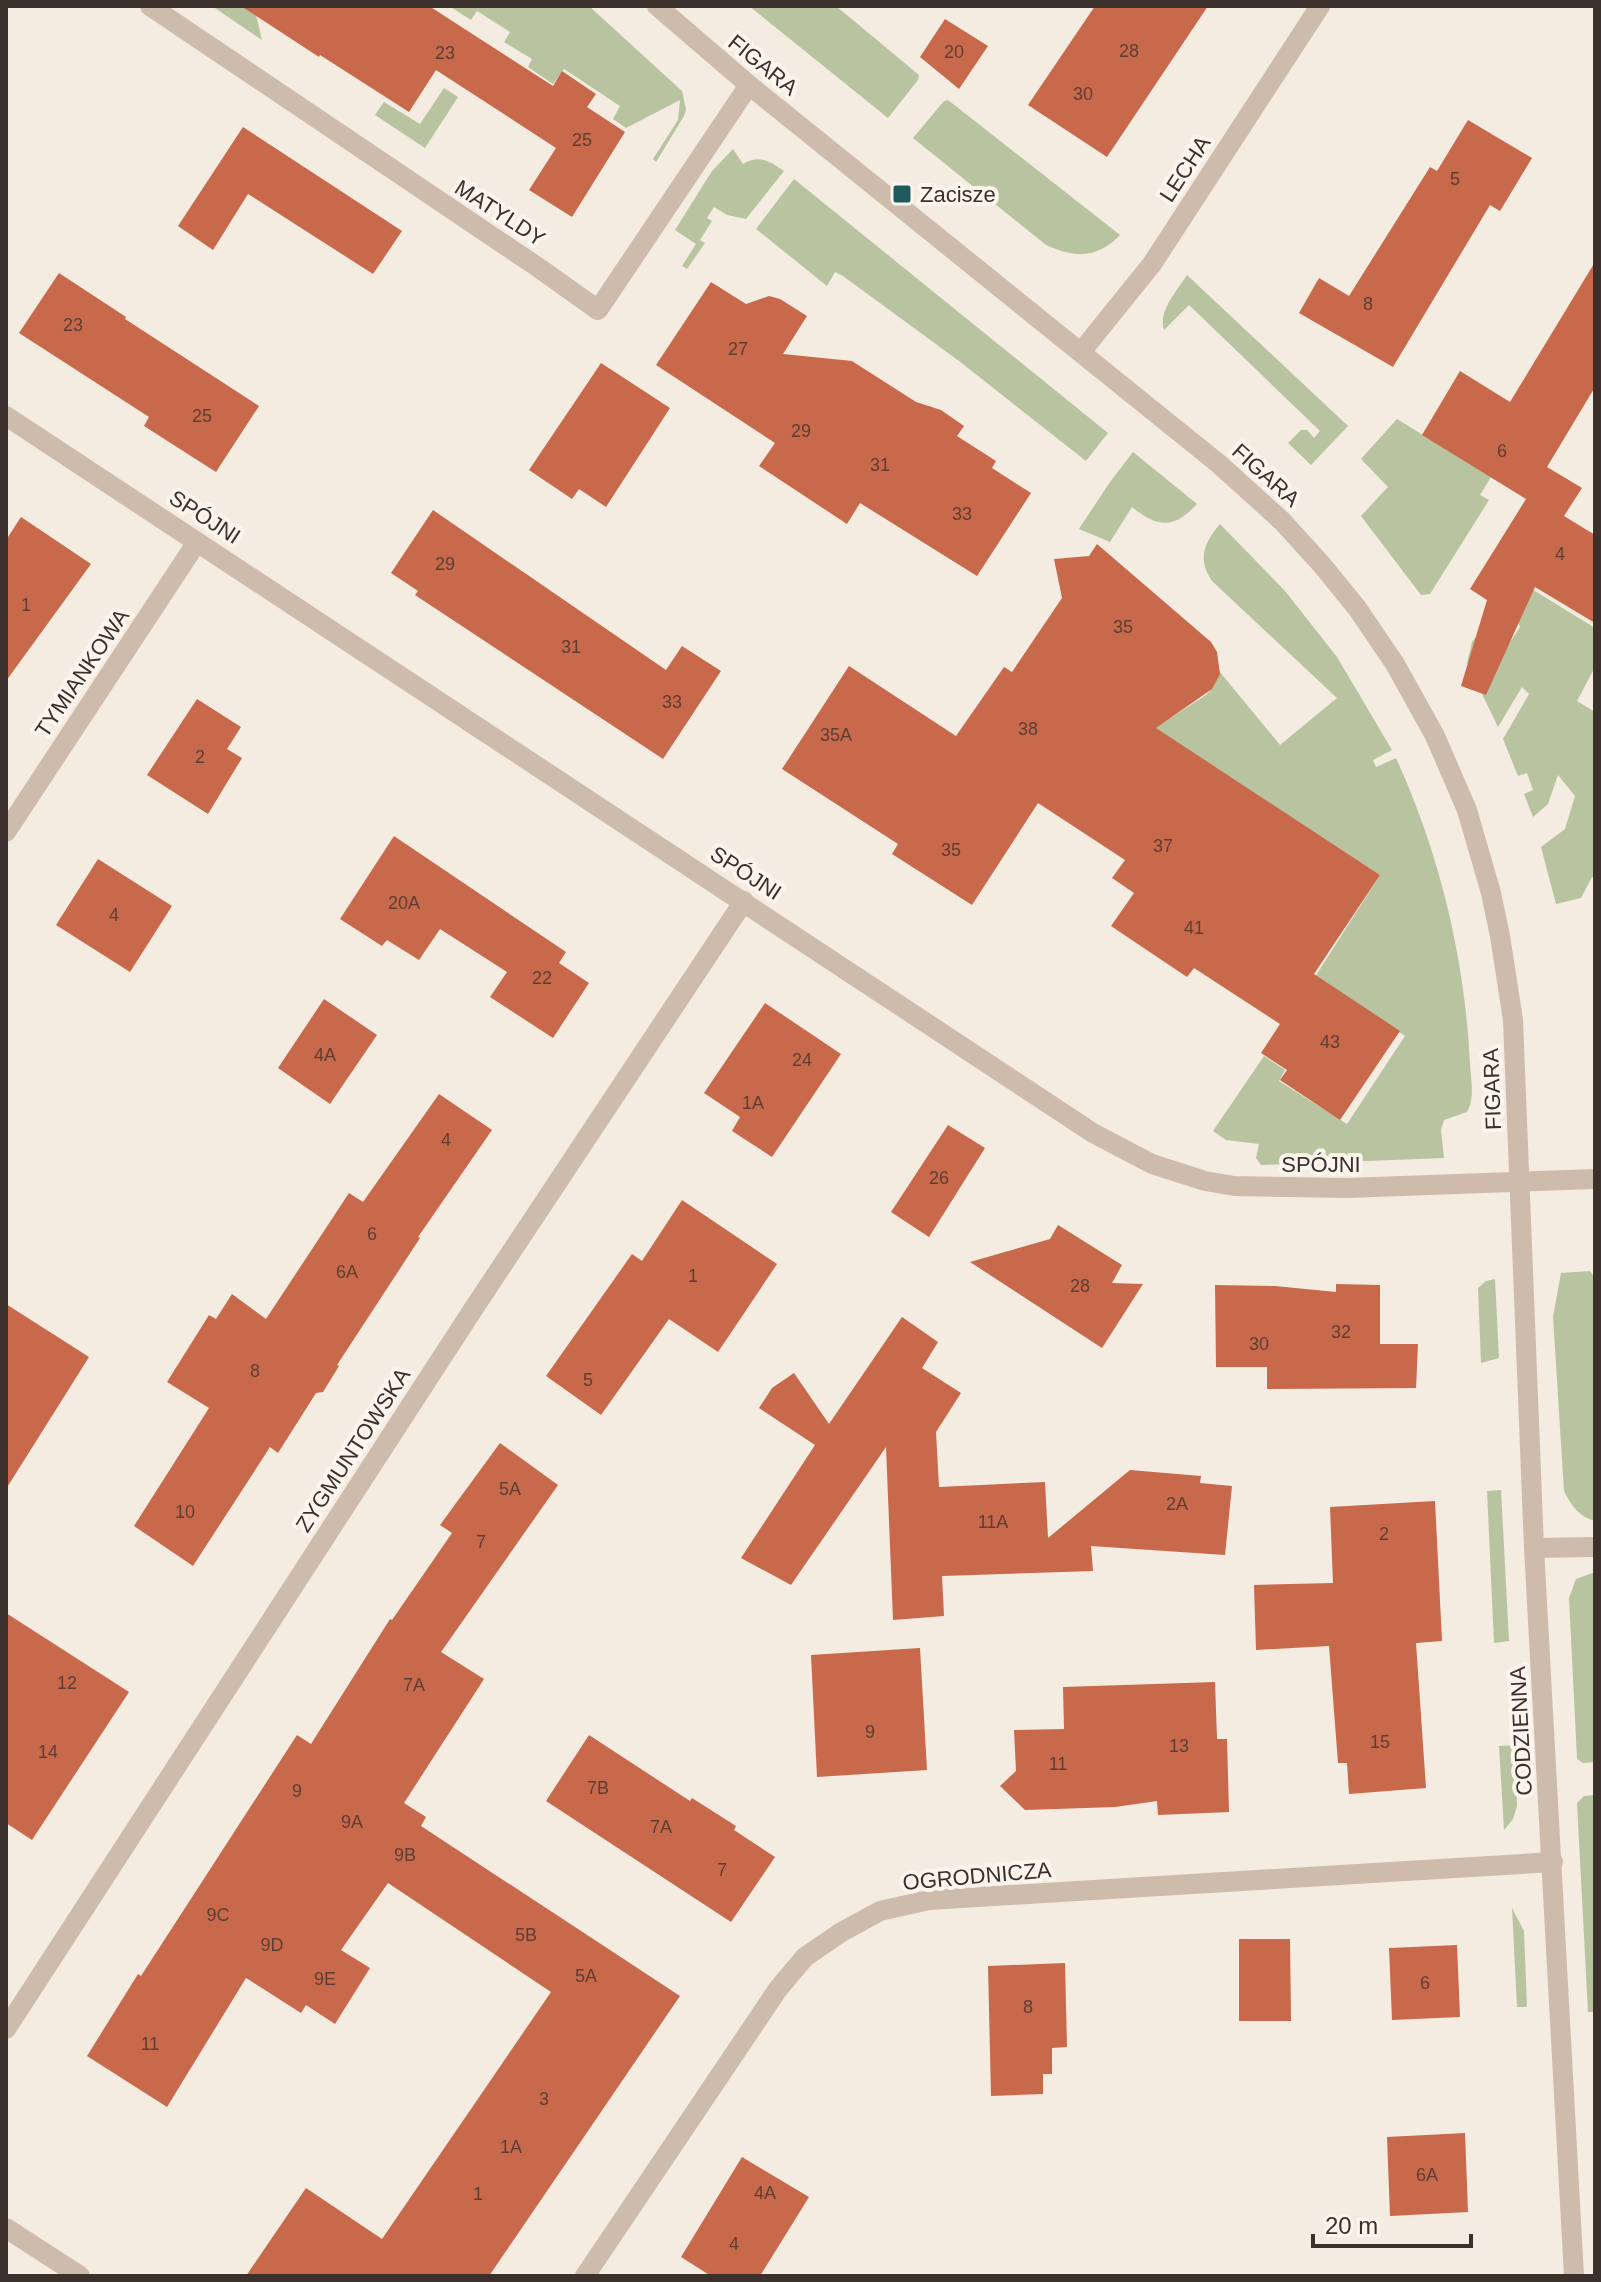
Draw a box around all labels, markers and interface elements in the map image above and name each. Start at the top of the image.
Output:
street label: FIGARA [723,30,803,101]
house number: 28 [1119,41,1139,61]
house number: 20 [944,42,964,62]
house number: 23 [435,43,455,63]
house number: 30 [1073,84,1093,104]
house number: 25 [572,130,592,150]
street label: LECHA [1155,131,1216,207]
house number: 5 [1450,169,1460,189]
street label: MATYLDY [450,175,550,252]
place label: Zacisze [920,182,996,207]
marker: Zacisze [891,183,913,205]
house number: 8 [1363,294,1373,314]
house number: 23 [63,315,83,335]
house number: 27 [728,339,748,359]
house number: 25 [192,406,212,426]
house number: 29 [791,421,811,441]
street label: FIGARA [1227,438,1305,512]
house number: 6 [1497,441,1507,461]
house number: 31 [870,455,890,475]
street label: SPÓJNI [165,485,245,549]
house number: 33 [952,504,972,524]
house number: 4 [1555,544,1565,564]
house number: 29 [435,554,455,574]
house number: 1 [21,595,31,615]
street label: TYMIANKOWA [30,604,134,742]
house number: 35 [1113,617,1133,637]
house number: 31 [561,637,581,657]
house number: 33 [662,692,682,712]
house number: 38 [1018,719,1038,739]
house number: 35A [820,725,852,745]
house number: 2 [195,747,205,767]
house number: 37 [1153,836,1173,856]
house number: 35 [941,840,961,860]
street label: SPÓJNI [706,841,786,905]
house number: 20A [388,893,420,913]
house number: 4 [109,905,119,925]
house number: 41 [1184,918,1204,938]
house number: 22 [532,968,552,988]
house number: 43 [1320,1032,1340,1052]
house number: 4A [314,1045,336,1065]
street label: FIGARA [1478,1047,1506,1130]
house number: 24 [792,1050,812,1070]
house number: 1A [742,1093,764,1113]
house number: 4 [441,1130,451,1150]
street label: SPÓJNI [1281,1152,1361,1177]
house number: 26 [929,1168,949,1188]
house number: 6 [367,1224,377,1244]
house number: 6A [336,1262,358,1282]
house number: 1 [688,1266,698,1286]
house number: 28 [1070,1276,1090,1296]
house number: 32 [1331,1322,1351,1342]
house number: 30 [1249,1334,1269,1354]
house number: 8 [250,1361,260,1381]
street label: ZYGMUNTOWSKA [291,1363,415,1537]
house number: 5 [583,1370,593,1390]
house number: 5A [499,1479,521,1499]
house number: 2A [1166,1494,1188,1514]
house number: 10 [175,1502,195,1522]
house number: 11A [978,1512,1008,1532]
house number: 2 [1379,1524,1389,1544]
house number: 7 [476,1532,486,1552]
street label: CODZIENNA [1505,1665,1537,1796]
house number: 12 [57,1673,77,1693]
house number: 7A [403,1675,425,1695]
house number: 9 [865,1722,875,1742]
house number: 15 [1370,1732,1390,1752]
house number: 13 [1169,1736,1189,1756]
house number: 14 [38,1742,58,1762]
house number: 11 [1049,1754,1067,1774]
house number: 7B [587,1778,609,1798]
house number: 9 [292,1781,302,1801]
house number: 9A [341,1812,363,1832]
house number: 7A [650,1817,672,1837]
house number: 9B [394,1845,416,1865]
street label: OGRODNICZA [902,1857,1053,1895]
house number: 7 [717,1860,727,1880]
house number: 9C [206,1905,230,1925]
house number: 5B [515,1925,537,1945]
house number: 9D [260,1935,284,1955]
house number: 5A [575,1966,597,1986]
house number: 9E [314,1969,336,1989]
house number: 6 [1420,1973,1430,1993]
house number: 8 [1023,1997,1033,2017]
house number: 11 [141,2034,159,2054]
house number: 3 [539,2089,549,2109]
house number: 1A [500,2137,522,2157]
house number: 6A [1416,2165,1438,2185]
house number: 4A [754,2183,776,2203]
house number: 1 [473,2184,483,2204]
scale bar [1313,2198,1471,2248]
text: 20 m [1325,2212,1378,2239]
house number: 4 [729,2234,739,2254]

